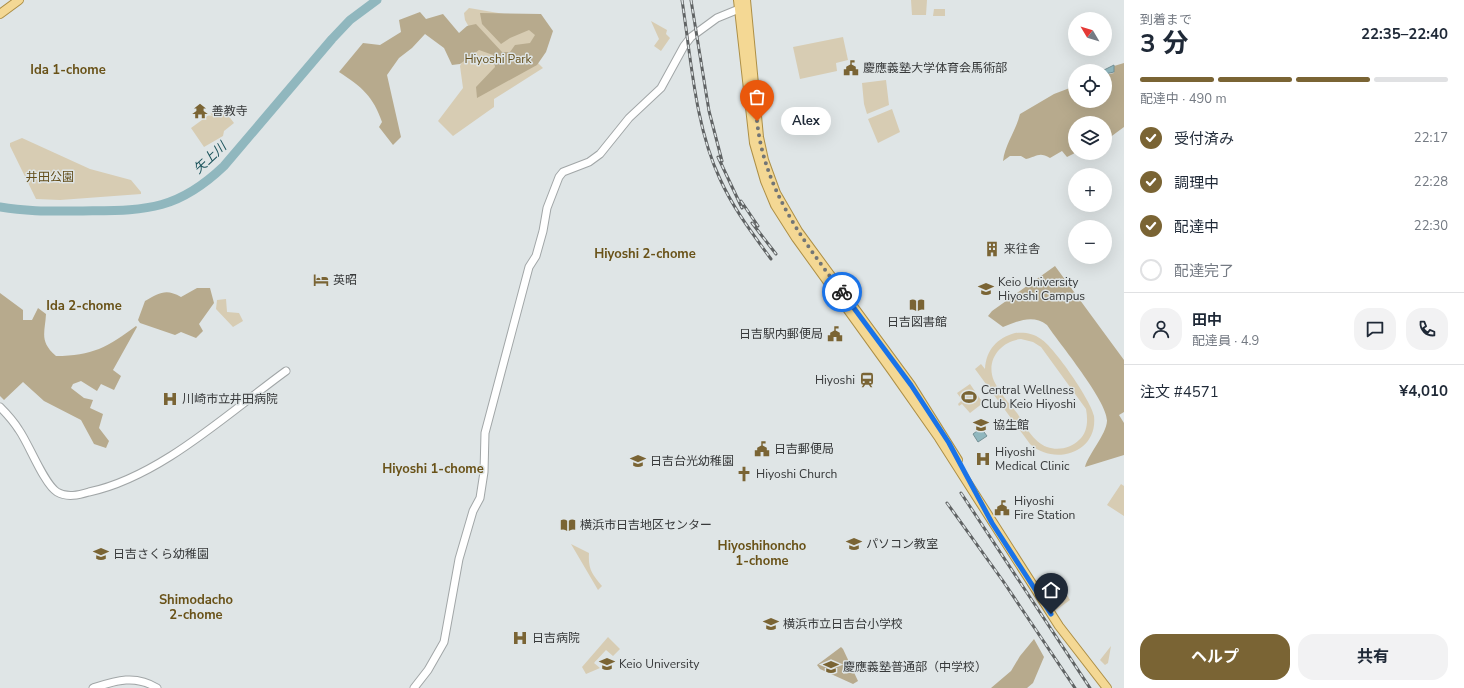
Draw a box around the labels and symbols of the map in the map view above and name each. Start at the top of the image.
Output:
north arrow [1068,12,1112,56]
park label: Hiyoshi Park [464,51,533,67]
public building icon: 慶應義塾大学体育会馬術部 [842,59,860,77]
place label: 慶應義塾大学体育会馬術部 [863,60,1007,76]
district label: Ida 1-chome [30,61,106,79]
pin [740,80,774,121]
temple icon: 善教寺 [191,102,209,120]
place label: 善教寺 [212,103,248,119]
callout: Alex [781,107,831,135]
water label: 矢上川 [190,137,232,178]
park label: 井田公園 [26,169,74,185]
building icon: 来往舎 [983,240,1001,258]
place label: 来往舎 [1004,241,1040,257]
district label: Hiyoshi 2-chome [594,245,696,263]
hotel icon: 英昭 [312,271,330,289]
place label: 英昭 [333,272,357,288]
courier [822,272,862,312]
place label: Keio University Hiyoshi Campus [998,274,1085,304]
school or university icon: Keio University Hiyoshi Campus [977,280,995,298]
library icon: 日吉図書館 [908,296,926,314]
district label: Ida 2-chome [46,297,122,315]
place label: 日吉図書館 [887,314,947,330]
public building icon: 日吉駅内郵便局 [826,325,844,343]
place label: 日吉駅内郵便局 [739,326,823,342]
station icon: Hiyoshi [858,371,876,389]
place label: Hiyoshi [815,372,855,388]
place label: Central Wellness Club Keio Hiyoshi [981,382,1076,412]
sports icon: Central Wellness Club Keio Hiyoshi [960,388,978,406]
hospital icon: 川崎市立井田病院 [161,390,179,408]
place label: 川崎市立井田病院 [182,391,278,407]
school or university icon: 協生館 [972,416,990,434]
place label: 協生館 [993,417,1029,433]
public building icon: 日吉郵便局 [753,440,771,458]
place label: 日吉郵便局 [774,441,834,457]
place label: Hiyoshi Medical Clinic [995,444,1070,474]
hospital icon: Hiyoshi Medical Clinic [974,450,992,468]
school or university icon: 日吉台光幼稚園 [629,452,647,470]
place label: 日吉台光幼稚園 [650,453,734,469]
district label: Hiyoshi 1-chome [382,460,484,478]
church icon: Hiyoshi Church [735,465,753,483]
place label: Hiyoshi Church [756,466,837,482]
place label: Hiyoshi Fire Station [1014,493,1075,523]
public building icon: Hiyoshi Fire Station [993,499,1011,517]
library icon: 横浜市日吉地区センター [559,516,577,534]
place label: 横浜市日吉地区センター [580,517,712,533]
school or university icon: パソコン教室 [845,535,863,553]
place label: パソコン教室 [866,536,938,552]
district label: Hiyoshihoncho 1-chome [718,537,806,570]
school or university icon: 日吉さくら幼稚園 [92,545,110,563]
place label: 日吉さくら幼稚園 [113,546,209,562]
pin [1034,573,1068,614]
district label: Shimodacho 2-chome [159,591,233,624]
school or university icon: 横浜市立日吉台小学校 [762,615,780,633]
place label: 横浜市立日吉台小学校 [783,616,903,632]
hospital icon: 日吉病院 [511,629,529,647]
place label: 日吉病院 [532,630,580,646]
school or university icon: Keio University [598,655,616,673]
place label: Keio University [619,656,700,672]
school or university icon: 慶應義塾普通部（中学校） [822,658,840,676]
place label: 慶應義塾普通部（中学校） [843,659,987,675]

